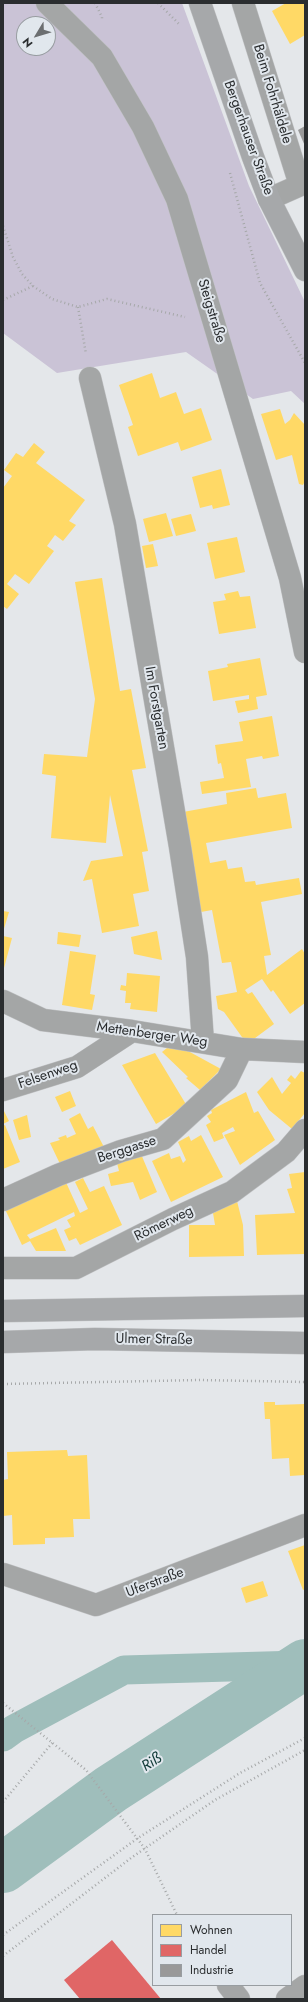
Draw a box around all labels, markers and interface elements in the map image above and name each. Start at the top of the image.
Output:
north arrow [16,16,56,56]
text: N [18,34,36,51]
street label: Beim Fohrhäldele [249,42,295,146]
street label: Bergerhauser Straße [219,78,277,198]
street label: Steigstraße [193,277,229,345]
street label: Im Forstgarten [140,665,172,751]
street label: Mettenberger Weg [96,1019,208,1051]
street label: Felsenweg [16,1057,80,1093]
street label: Berggasse [95,1133,159,1167]
street label: Römerweg [132,1203,196,1245]
street label: Ulmer Straße [115,1331,193,1349]
street label: Uferstraße [124,1564,186,1602]
water label: Riß [139,1750,165,1776]
legend [152,1914,292,1986]
text: Wohnen [190,1921,233,1939]
text: Handel [190,1941,226,1959]
text: Industrie [190,1961,234,1979]

